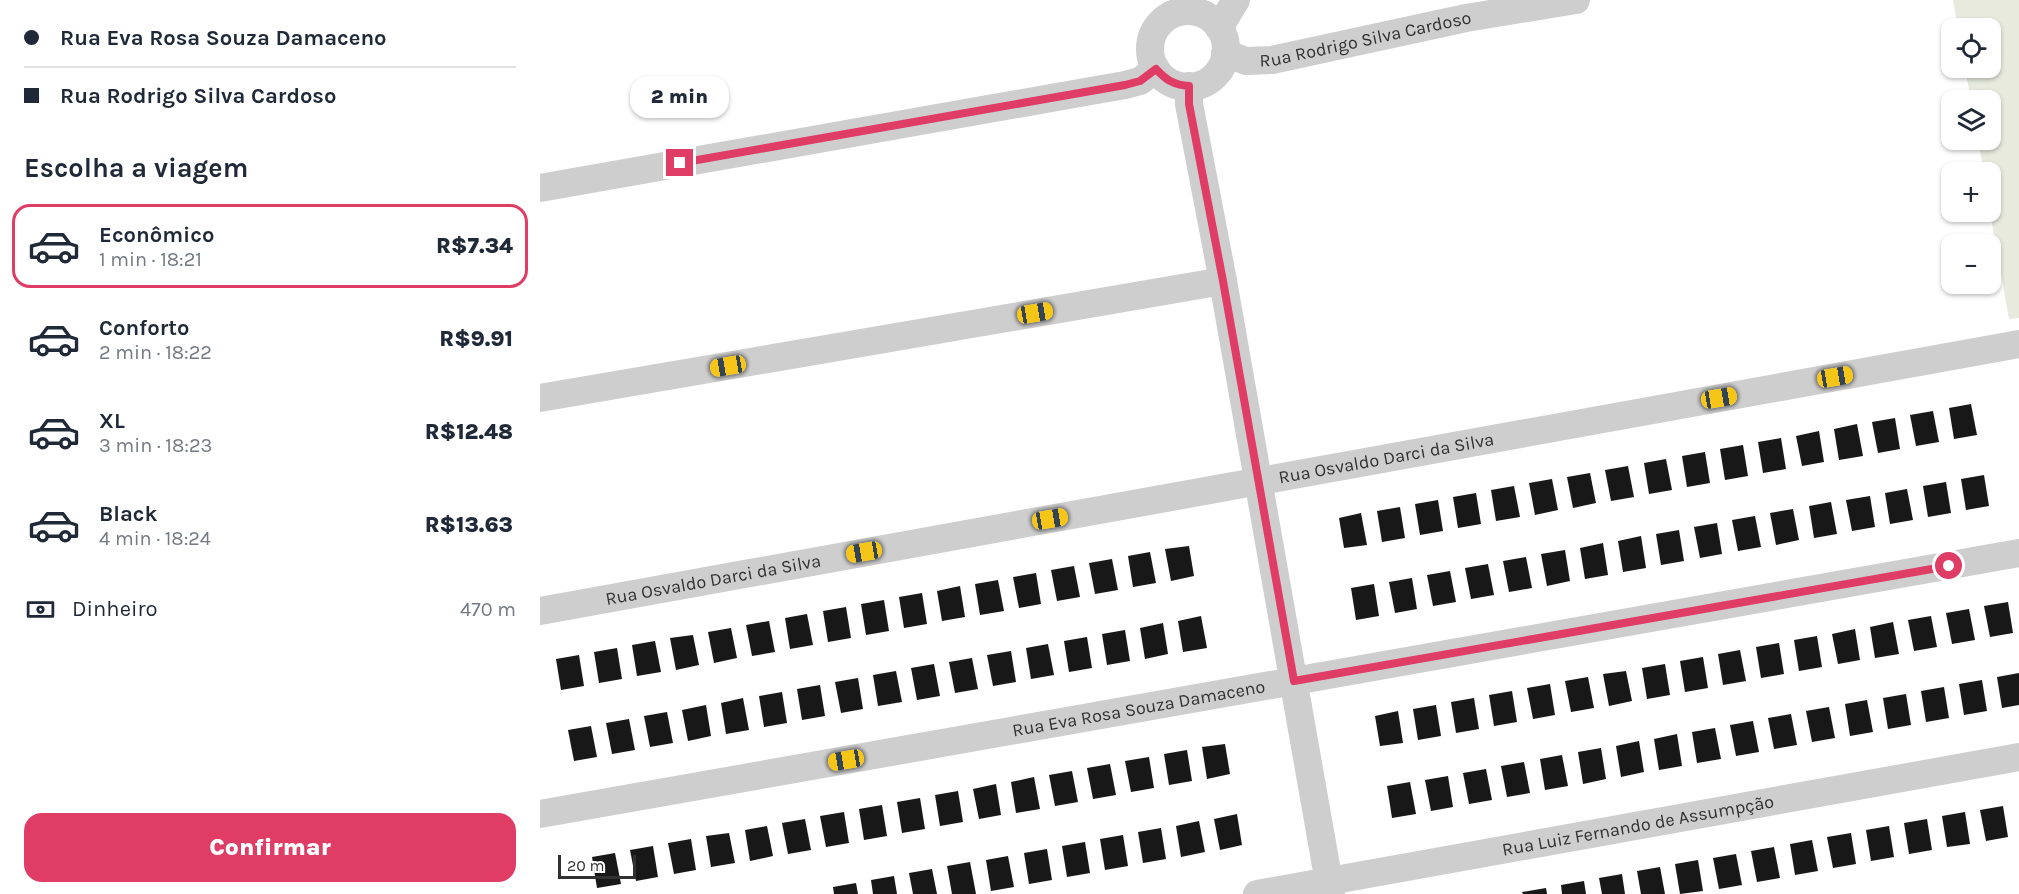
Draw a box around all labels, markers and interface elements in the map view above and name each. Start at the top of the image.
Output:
street label: Rua Rodrigo Silva Cardoso [1259,6,1473,71]
map controls [1941,18,2001,294]
button: locate [1941,18,2001,78]
text: Rua Eva Rosa Souza Damaceno [60,25,387,51]
callout: 2 min [630,76,730,118]
text: Rua Rodrigo Silva Cardoso [60,83,336,109]
text: 2 min [651,85,708,108]
button: layers [1941,90,2001,150]
route end [666,149,693,176]
text: Escolha a viagem [24,152,248,184]
button: + [1941,162,2001,222]
icon: car [27,219,81,273]
text: Econômico [99,222,214,248]
text: R$7.34 [436,233,513,259]
button: − [1941,234,2001,294]
text: 1 min · 18:21 [99,248,202,271]
car [1016,301,1054,325]
icon: car [27,312,81,366]
text: Conforto [99,315,189,341]
text: R$9.91 [439,326,513,352]
text: 2 min · 18:22 [99,341,212,364]
car [709,354,747,378]
car [1816,365,1854,389]
car [1700,386,1738,410]
icon: car [27,405,81,459]
text: XL [99,408,125,434]
text: R$12.48 [425,419,513,445]
street label: Rua Osvaldo Darci da Silva [1277,428,1496,488]
text: 3 min · 18:23 [99,434,212,457]
icon: car [27,498,81,552]
text: Black [99,501,158,527]
car [1031,507,1069,531]
text: R$13.63 [425,512,513,538]
text: 4 min · 18:24 [99,527,211,550]
car [845,540,883,564]
street label: Rua Osvaldo Darci da Silva [604,550,823,610]
route start [1935,552,1962,579]
icon: cash [24,593,57,626]
text: Dinheiro [72,596,157,622]
text: 470 m [460,598,516,621]
street label: Rua Eva Rosa Souza Damaceno [1011,675,1267,741]
car [827,748,865,772]
street label: Rua Luiz Fernando de Assumpção [1500,790,1776,861]
button: Confirmar [24,813,516,882]
scale bar [558,852,636,880]
text: 20 m [567,856,605,875]

